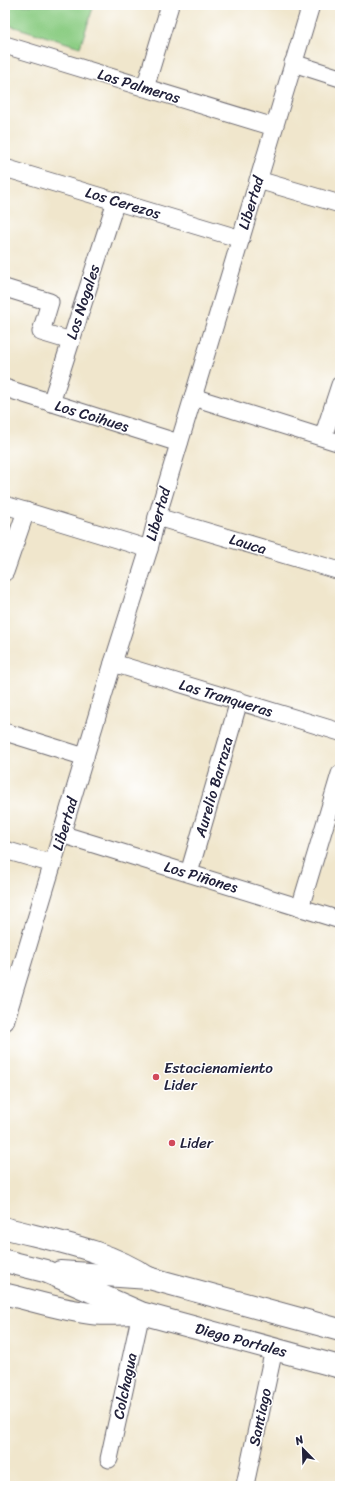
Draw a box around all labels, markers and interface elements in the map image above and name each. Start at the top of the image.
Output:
street label: Las Palmeras [94,61,184,111]
street label: Libertad [231,172,272,233]
street label: Los Cerezos [82,179,164,227]
street label: Los Nogales [59,261,107,343]
street label: Los Coihues [52,392,133,440]
street label: Libertad [138,483,178,544]
street label: Lauca [226,526,270,562]
street label: Las Tranqueras [176,671,277,725]
street label: Aurelio Barraza [187,733,241,841]
street label: Libertad [45,793,86,854]
street label: Los Piñones [161,853,242,901]
place label: Estacienamiento Lider [164,1055,273,1098]
marker: Estacienamiento Lider [151,1072,161,1082]
place label: Lider [180,1130,214,1156]
marker: Lider [167,1138,177,1148]
street label: Diego Portales [192,1315,290,1365]
street label: Colchagua [105,1350,145,1422]
street label: Santiago [241,1385,279,1448]
north arrow [283,1429,323,1469]
text: N [291,1430,307,1451]

